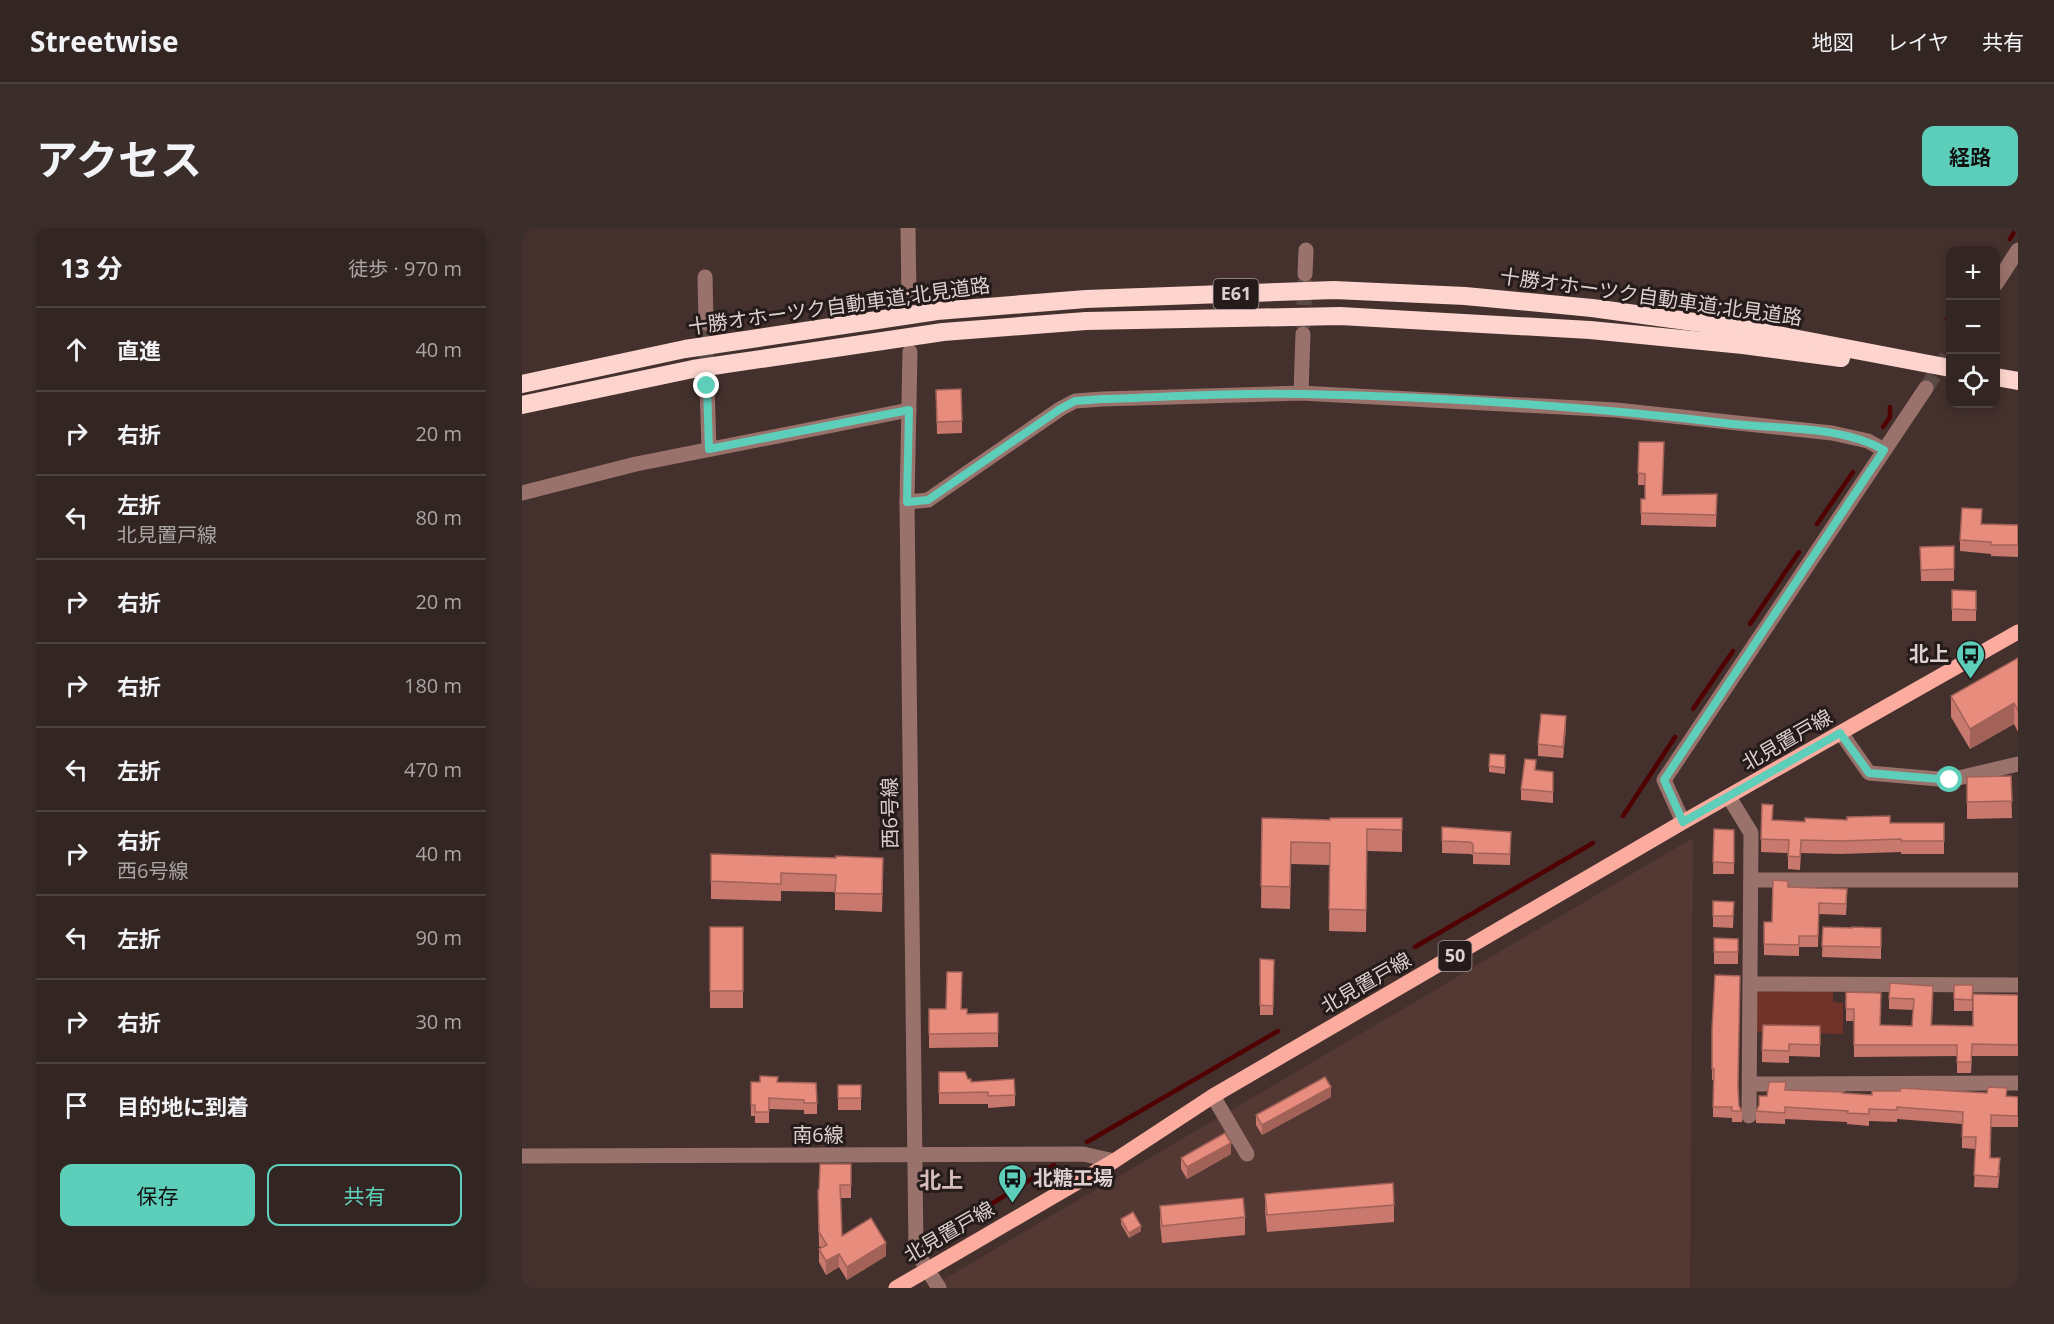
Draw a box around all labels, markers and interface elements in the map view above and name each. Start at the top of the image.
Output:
text: Streetwise [30,22,179,60]
text: 地図 [1812,28,1854,56]
text: レイヤ [1887,28,1949,56]
text: 共有 [1982,28,2024,56]
button: 経路 [1922,126,2018,186]
text: アクセス [36,130,202,187]
map controls [1946,246,2000,408]
button: + [1946,246,2000,300]
text: 13 分 [60,250,123,286]
text: 徒歩 · 970 m [348,255,462,282]
street label: 十勝オホーツク自動車道;北見道路 [1498,262,1804,331]
street label: 十勝オホーツク自動車道;北見道路 [686,271,992,340]
road number: E61 [1214,279,1258,309]
button: − [1946,300,2000,354]
icon: ahead [60,333,93,366]
text: 直進 [117,335,161,365]
text: 40 m [415,336,462,363]
button: locate [1946,354,2000,408]
route end [693,372,719,398]
icon: right [60,417,93,450]
text: 右折 [117,419,161,449]
text: 20 m [415,420,462,447]
text: 左折 [117,489,161,519]
icon: left [60,501,93,534]
text: 80 m [415,504,462,531]
text: 北見置戸線 [117,521,217,548]
icon: right [60,585,93,618]
text: 右折 [117,587,161,617]
text: 20 m [415,588,462,615]
bus stop icon: 北上 [1954,638,1986,680]
place label: 北上 [1909,640,1949,667]
icon: right [60,669,93,702]
text: 右折 [117,671,161,701]
text: 180 m [404,672,462,699]
street label: 北見置戸線 [1737,703,1837,776]
icon: left [60,753,93,786]
text: 左折 [117,755,161,785]
text: 470 m [404,756,462,783]
route start [1936,766,1962,792]
street label: 西6号線 [875,777,904,849]
text: 右折 [117,825,161,855]
icon: right [60,837,93,870]
text: 40 m [415,840,462,867]
text: 西6号線 [117,857,188,884]
icon: left [60,921,93,954]
text: 左折 [117,923,161,953]
text: 90 m [415,924,462,951]
road number: 50 [1438,941,1472,971]
street label: 北見置戸線 [1316,946,1416,1019]
icon: right [60,1005,93,1038]
text: 右折 [117,1007,161,1037]
text: 30 m [415,1008,462,1035]
icon: arrive [60,1089,93,1122]
text: 目的地に到着 [117,1091,249,1121]
street label: 南6線 [792,1121,844,1148]
bus stop icon: 北糖工場 [996,1162,1028,1204]
button: 保存 [60,1164,255,1226]
button: 共有 [267,1164,462,1226]
district label: 北上 [919,1164,963,1194]
place label: 北糖工場 [1033,1164,1113,1191]
street label: 北見置戸線 [899,1195,999,1268]

